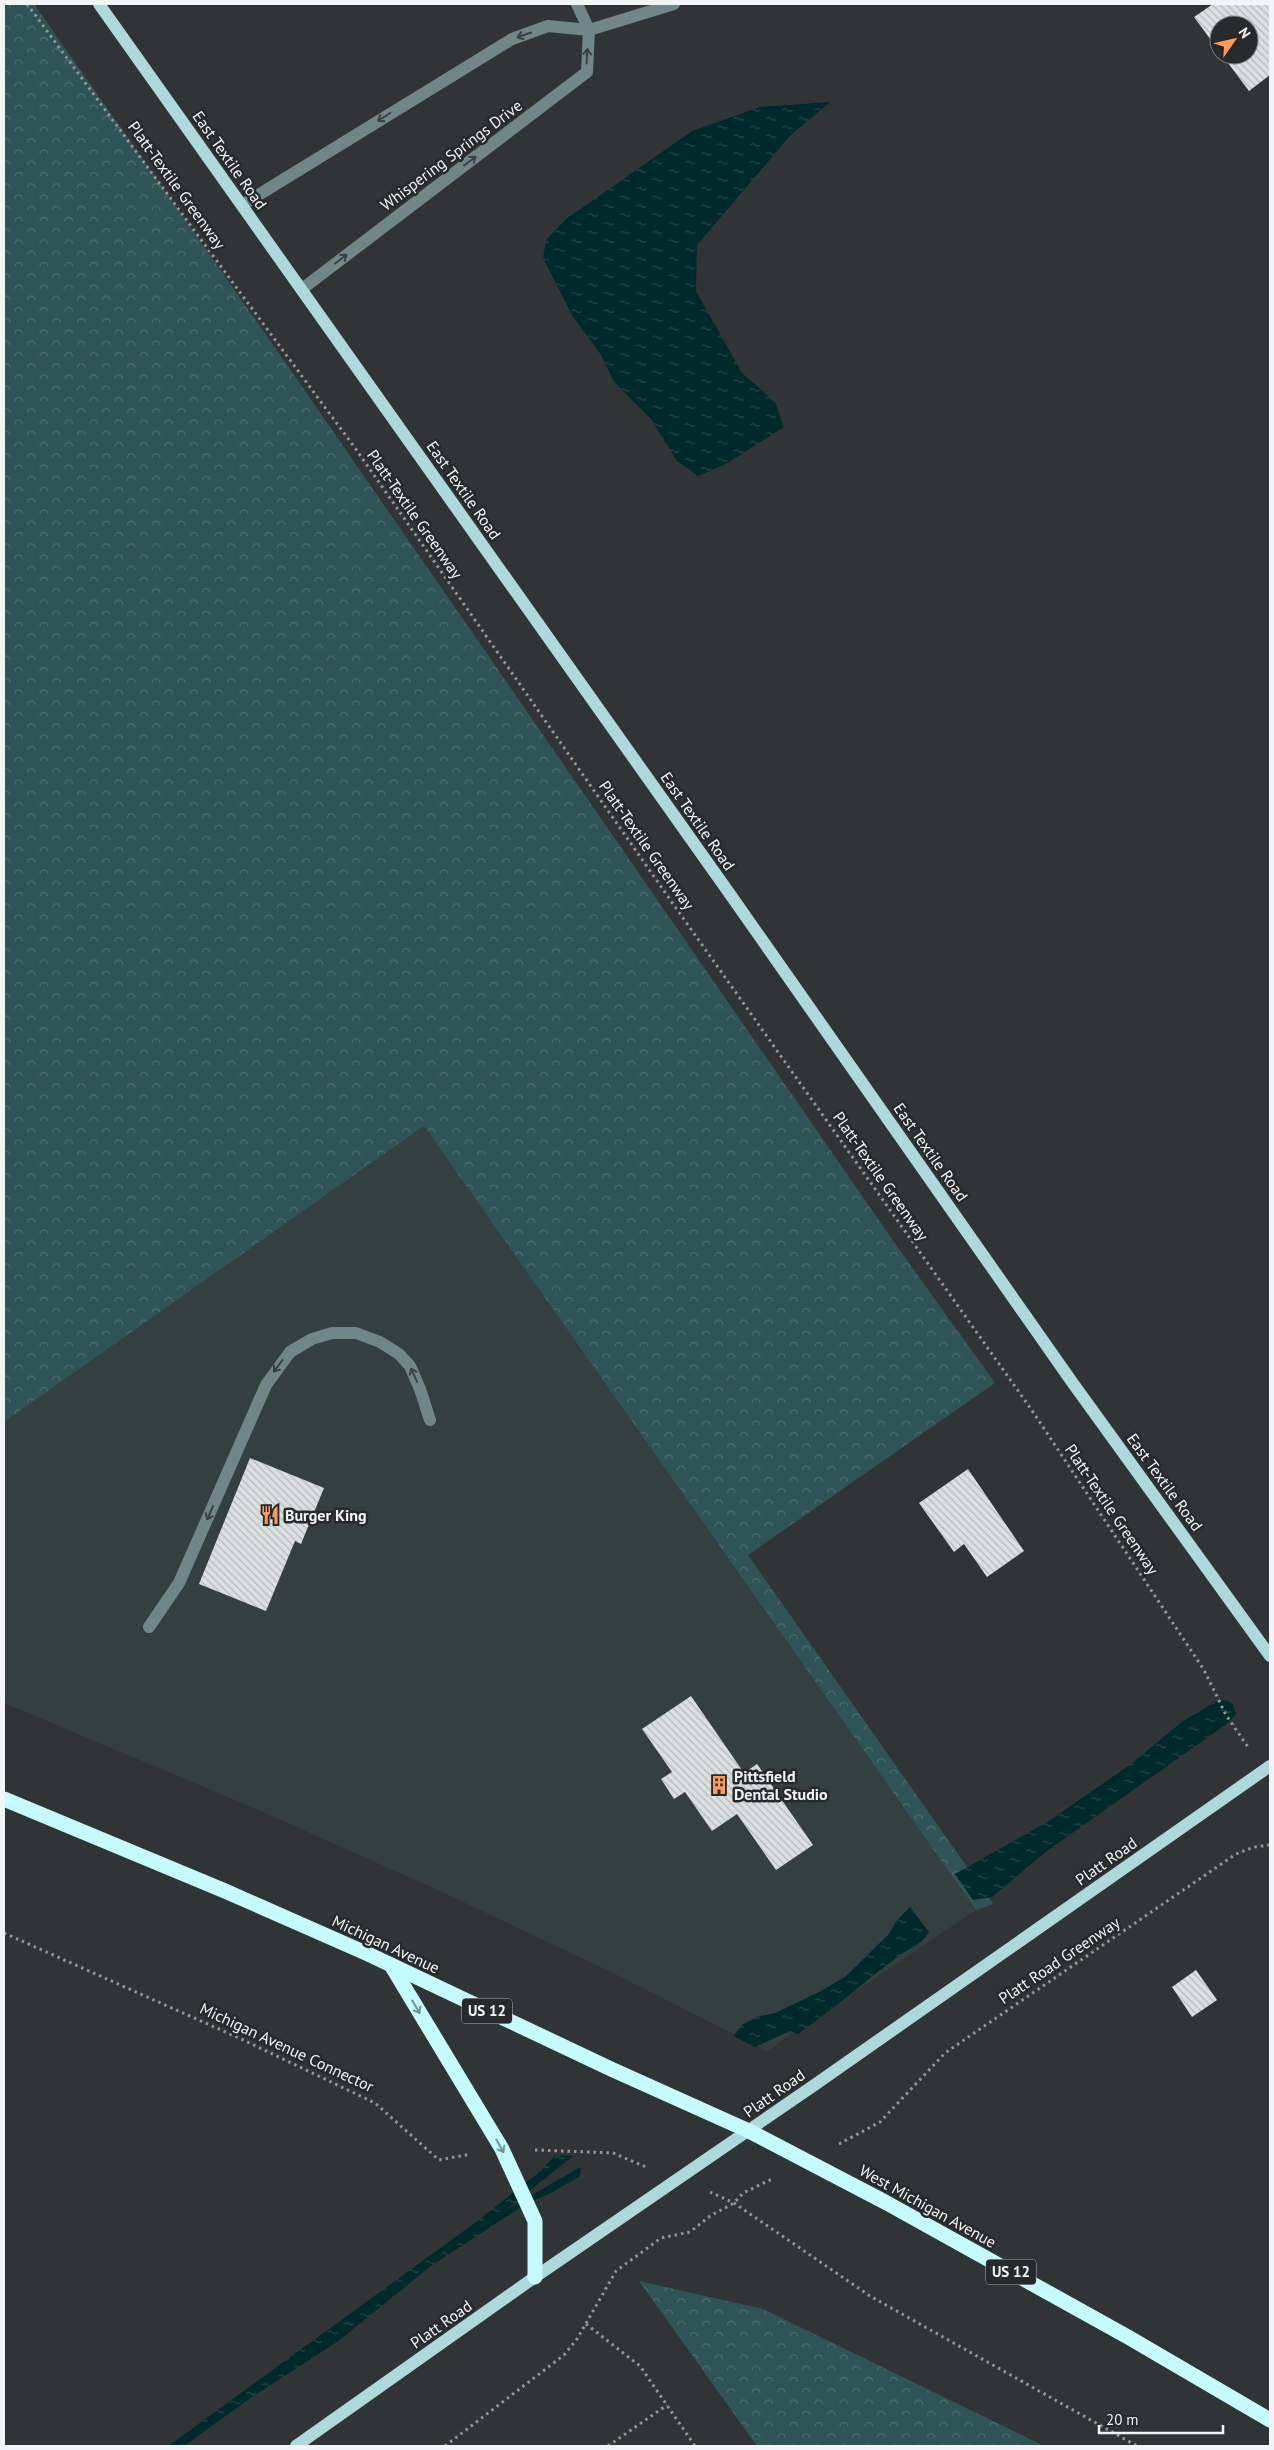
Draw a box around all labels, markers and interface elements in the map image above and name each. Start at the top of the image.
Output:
north arrow [1209,15,1259,65]
text: N [1235,24,1255,42]
one-way arrow [516,30,532,40]
one-way arrow [583,48,592,64]
street label: Whispering Springs Drive [376,95,526,215]
street label: East Textile Road [189,107,271,213]
one-way arrow [378,112,392,122]
street label: Platt-Textile Greenway [124,117,230,253]
one-way arrow [463,156,477,166]
one-way arrow [334,254,347,265]
street label: East Textile Road [423,437,505,543]
street label: Platt-Textile Greenway [363,446,467,583]
street label: East Textile Road [657,768,739,874]
street label: Platt-Textile Greenway [595,777,699,914]
street label: East Textile Road [890,1099,972,1205]
street label: Platt-Textile Greenway [829,1108,933,1245]
one-way arrow [273,1359,284,1372]
one-way arrow [408,1367,418,1382]
street label: East Textile Road [1123,1429,1207,1535]
street label: Platt-Textile Greenway [1061,1440,1163,1579]
restaurant icon: Burger King [259,1504,281,1526]
one-way arrow [204,1505,214,1520]
place label: Burger King [285,1505,367,1525]
place label: Pittsfield Dental Studio [734,1766,828,1804]
building icon: Pittsfield Dental Studio [708,1774,730,1796]
street label: Platt Road [1071,1833,1141,1889]
street label: Michigan Avenue [329,1910,443,1978]
street label: Platt Road Greenway [995,1912,1124,2008]
street label: Michigan Avenue Connector [197,1998,378,2096]
road number: US 12 [462,1998,512,2024]
one-way arrow [412,2000,422,2014]
street label: Platt Road [739,2065,809,2121]
one-way arrow [495,2139,505,2153]
street label: West Michigan Avenue [856,2160,1000,2252]
road number: US 12 [986,2260,1036,2284]
street label: Platt Road [406,2296,476,2352]
scale bar [1099,2402,1223,2434]
text: 20 m [1106,2410,1139,2429]

